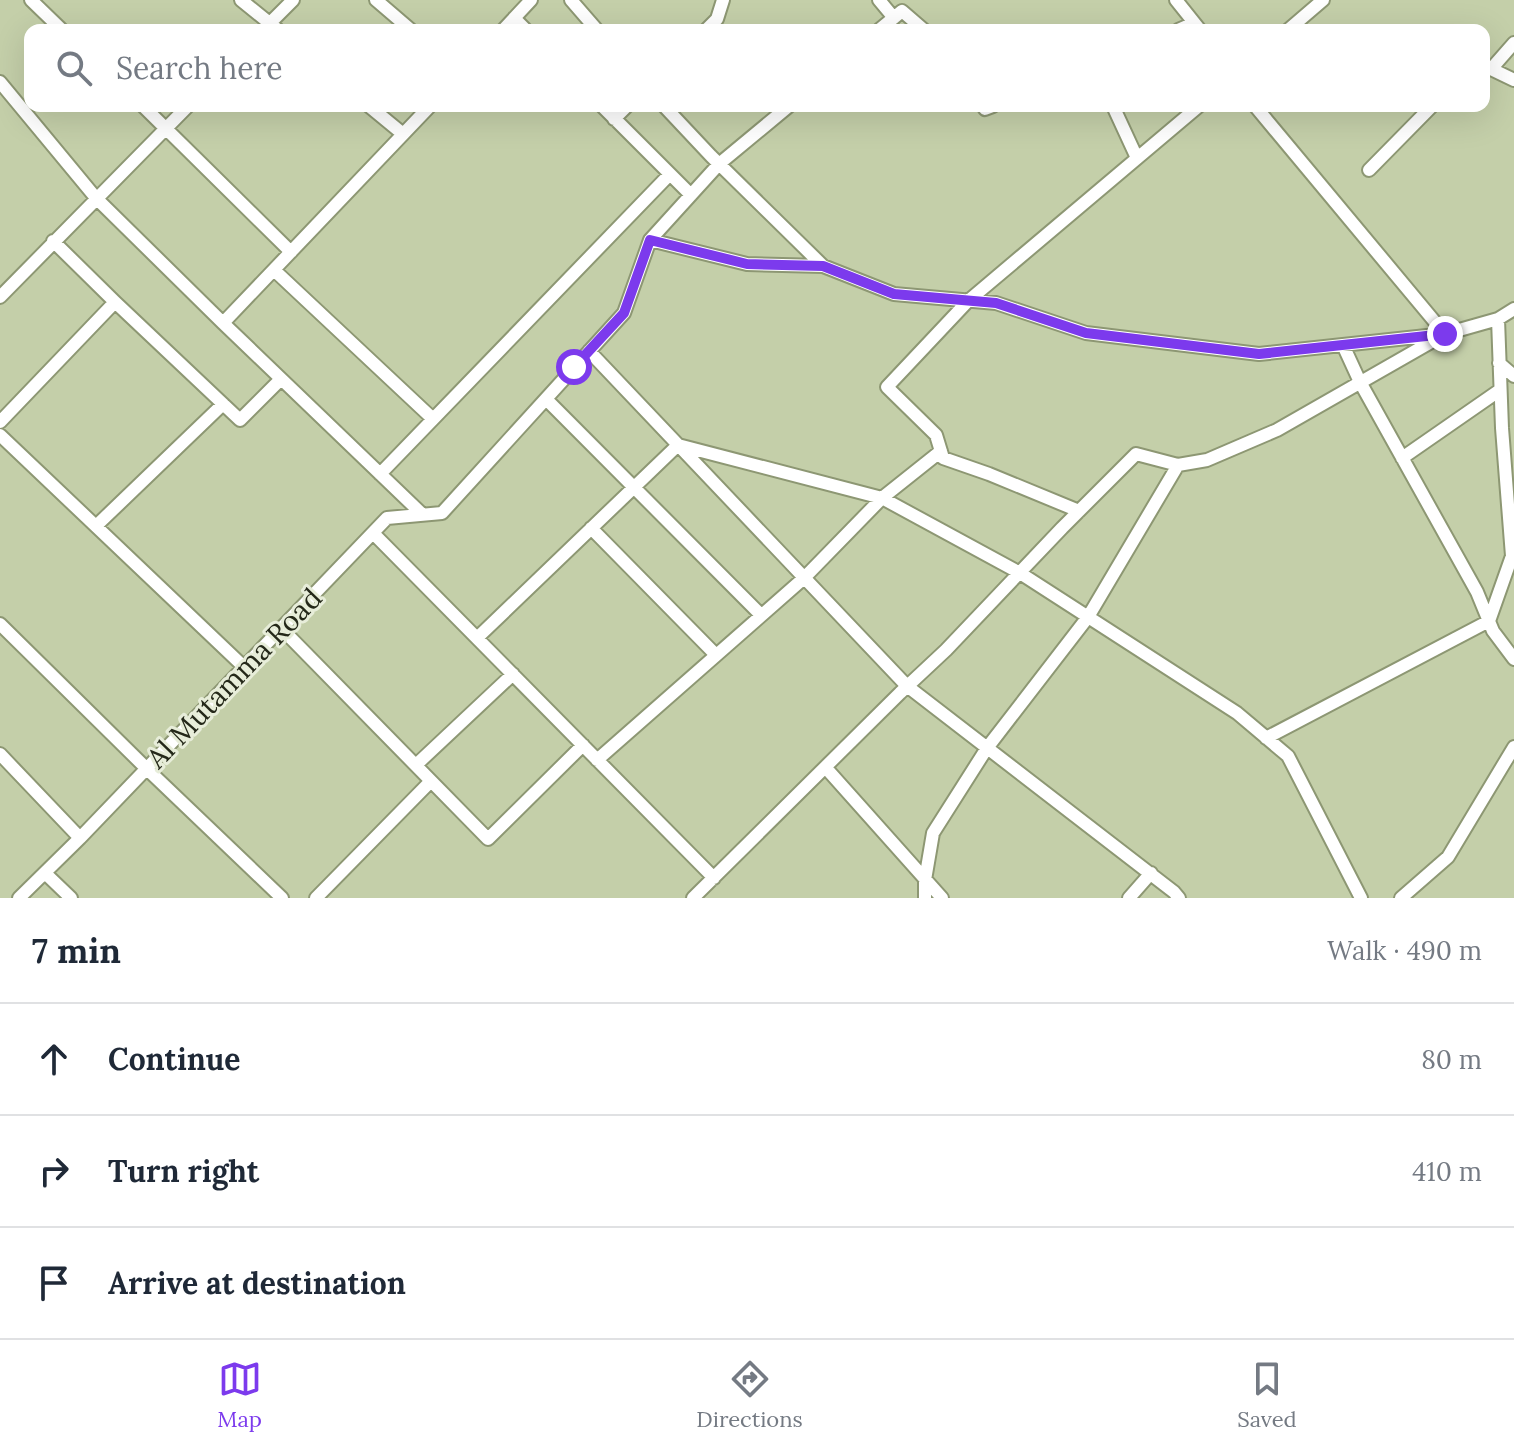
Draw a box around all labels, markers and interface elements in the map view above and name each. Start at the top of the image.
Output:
search box [24,24,1490,112]
icon: search [52,46,96,90]
text: Search here [116,49,283,87]
route end [1427,316,1463,352]
route start [556,349,592,385]
street label: Al Mutamma Road [138,580,329,776]
text: 7 min [32,929,121,972]
text: Walk · 490 m [1327,934,1482,967]
icon: ahead [32,1037,76,1081]
text: Continue [108,1040,240,1078]
text: 80 m [1421,1043,1482,1076]
icon: right [32,1149,76,1193]
text: Turn right [108,1152,259,1190]
text: 410 m [1412,1155,1482,1188]
icon: arrive [32,1261,76,1305]
text: Arrive at destination [108,1264,406,1302]
tab: Map [217,1357,262,1433]
tab: Directions [696,1357,803,1433]
tab: Saved [1237,1357,1297,1433]

